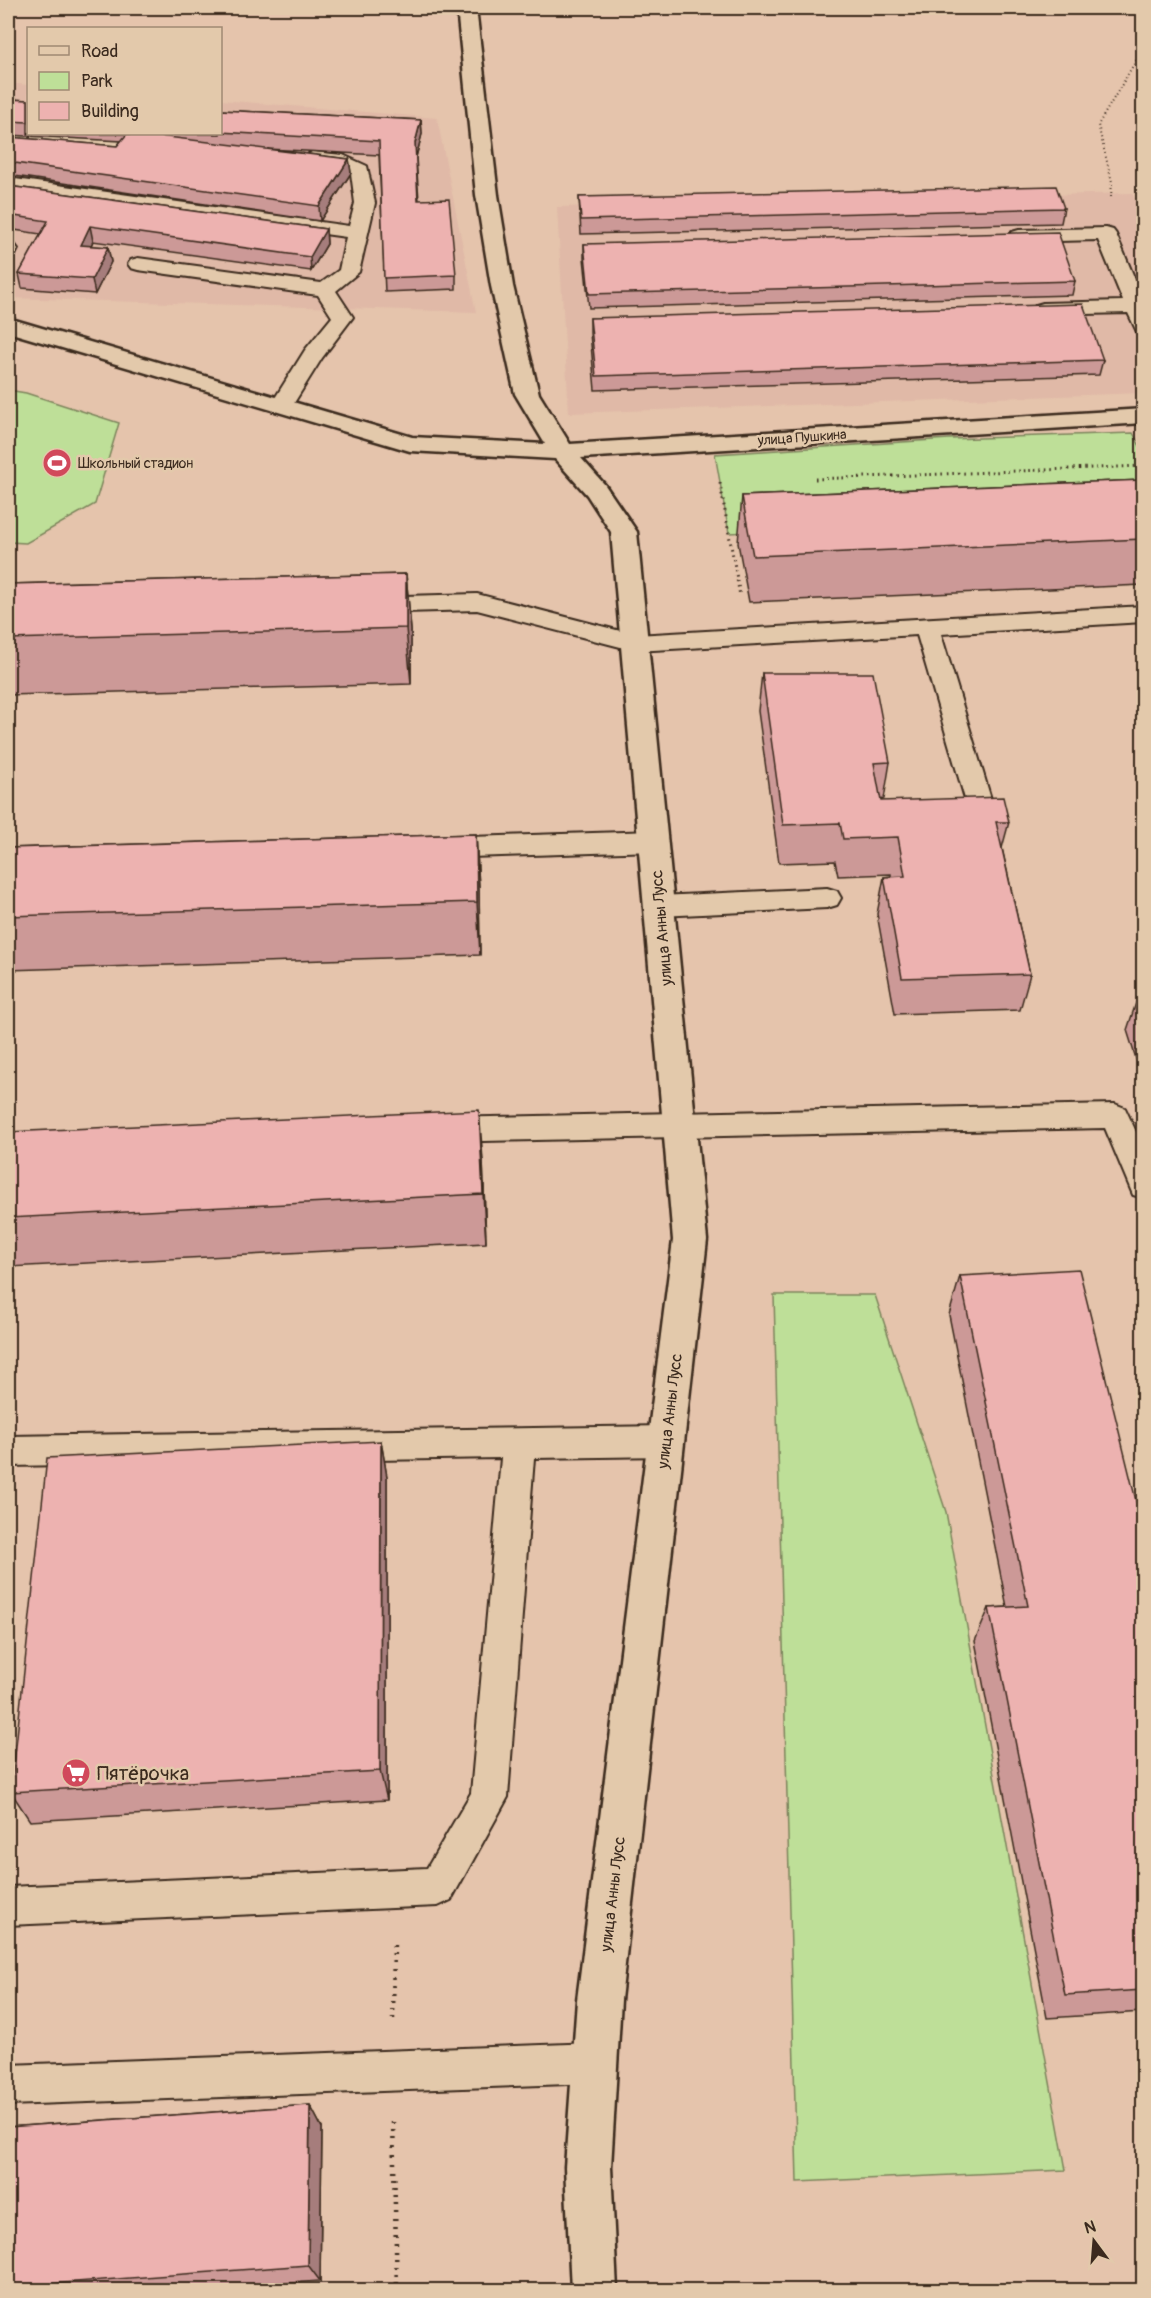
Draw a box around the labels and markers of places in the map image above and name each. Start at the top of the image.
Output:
sports icon: Школьный стадион [41,447,73,479]
place label: Школьный стадион [78,455,193,472]
supermarket icon: Пятёрочка [60,1757,92,1789]
place label: Пятёрочка [97,1761,189,1786]

